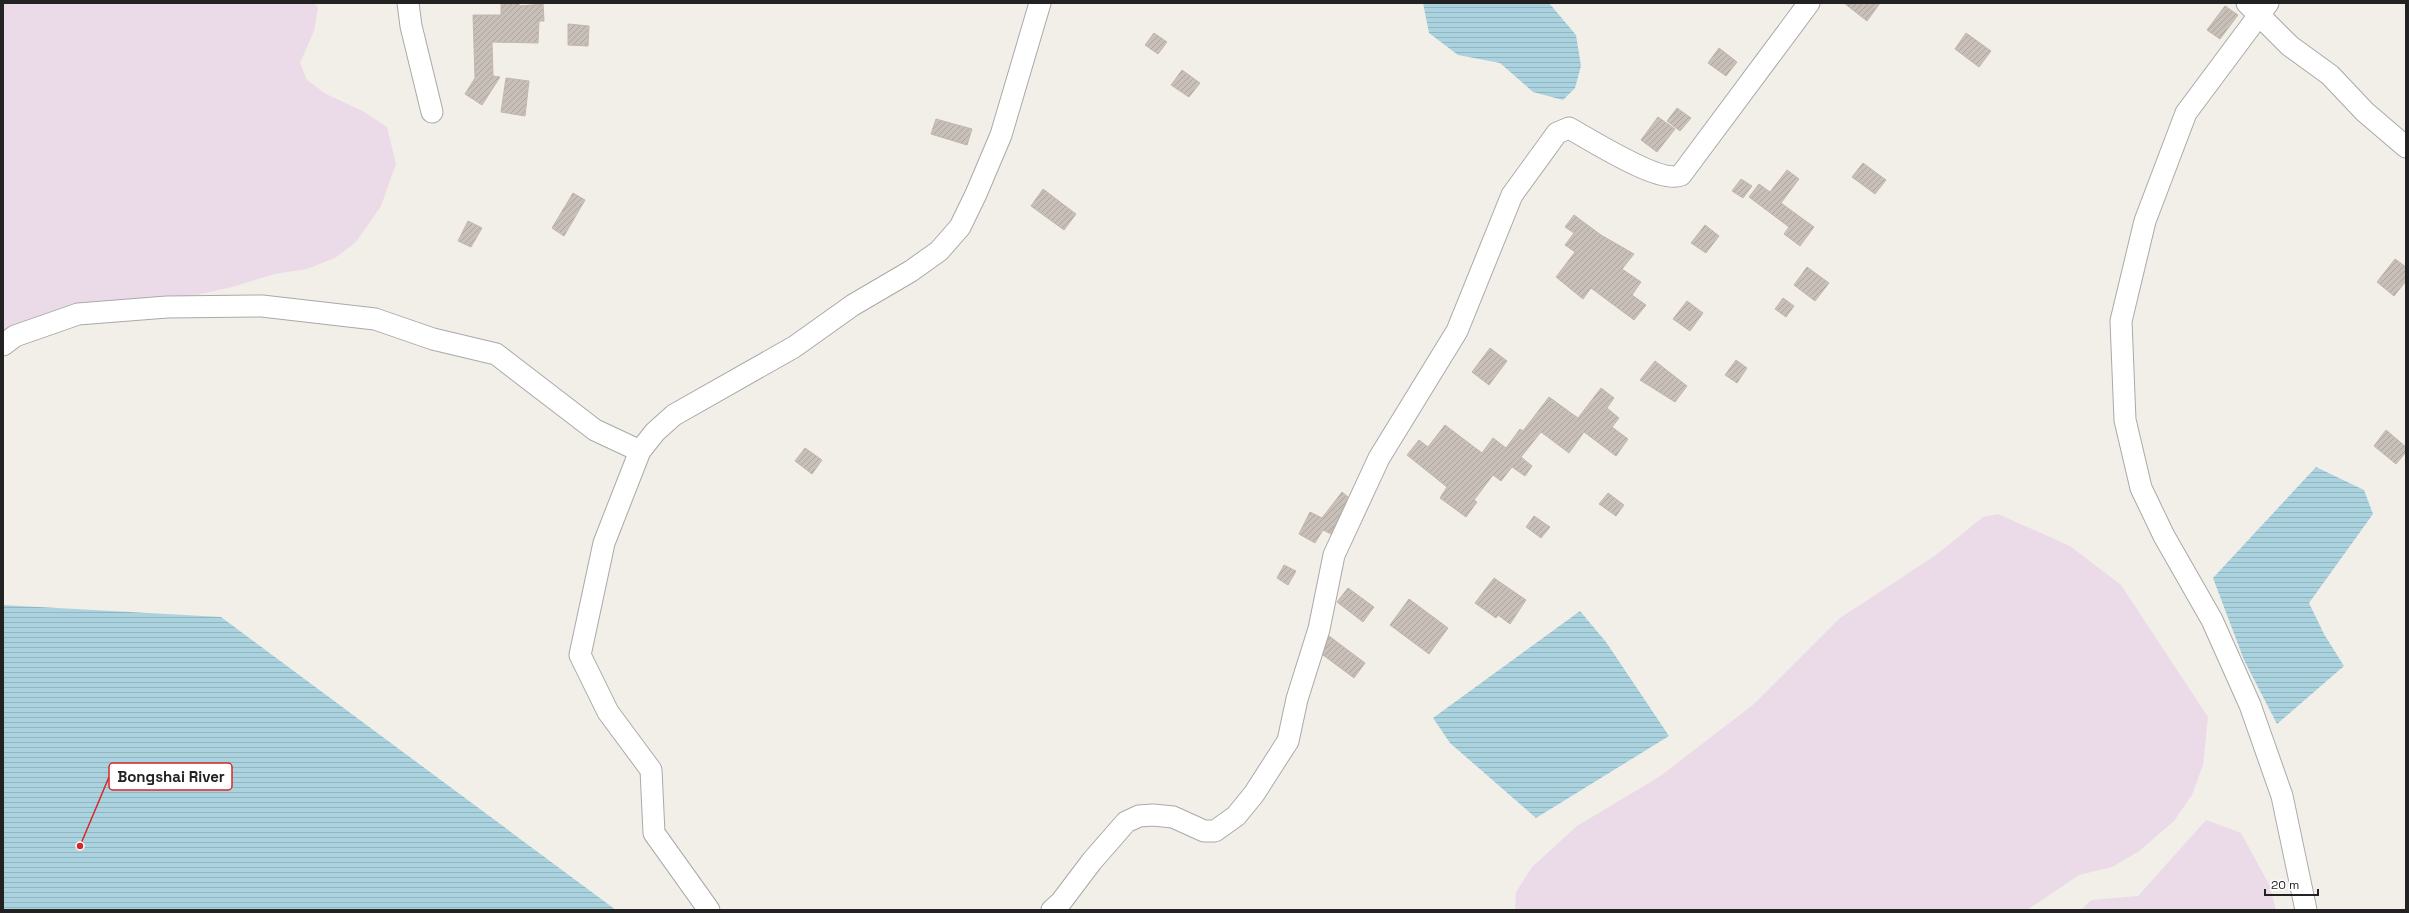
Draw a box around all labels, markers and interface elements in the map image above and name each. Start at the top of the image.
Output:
callout: Bongshai River [109,763,232,790]
text: Bongshai River [117,767,225,786]
scale bar [2265,871,2318,897]
text: 20 m [2271,877,2299,893]

